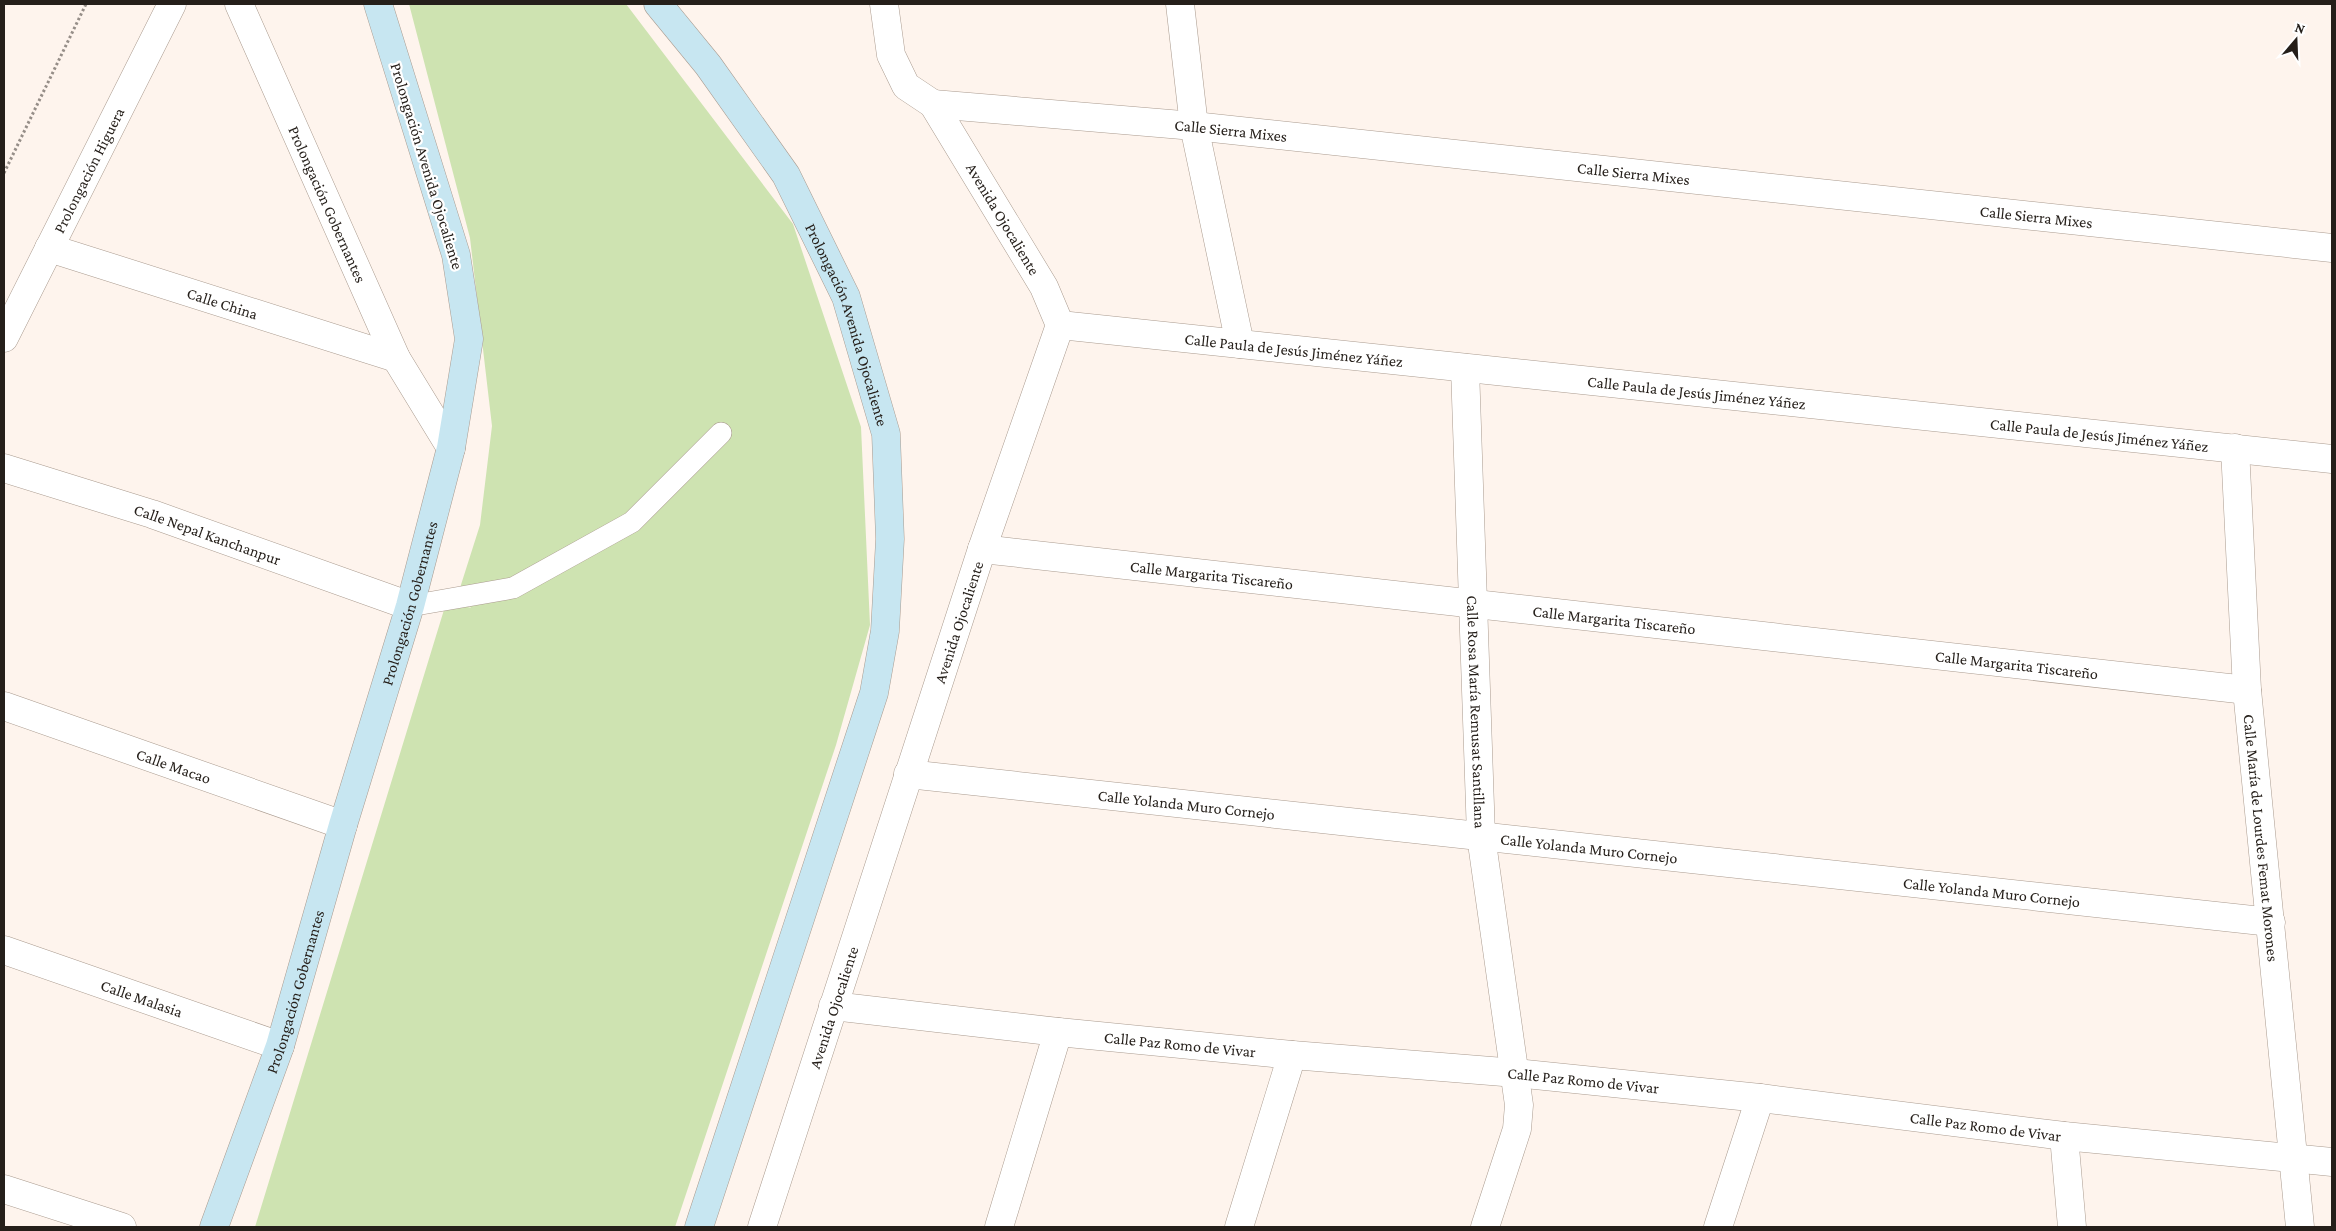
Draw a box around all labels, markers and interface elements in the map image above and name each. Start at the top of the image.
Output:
north arrow [2271,15,2321,65]
text: N [2293,19,2308,37]
street label: Prolongación Avenida Ojocaliente [386,61,467,272]
street label: Prolongación Higuera [50,104,127,236]
street label: Calle Sierra Mixes [1174,116,1288,144]
street label: Prolongación Gobernantes [286,123,370,285]
street label: Calle Sierra Mixes [1576,159,1691,188]
street label: Avenida Ojocaliente [962,160,1043,279]
street label: Calle Sierra Mixes [1979,202,2094,231]
street label: Prolongación Avenida Ojocaliente [803,220,892,428]
street label: Calle China [185,284,261,322]
street label: Calle Paula de Jesús Jiménez Yáñez [1184,330,1404,370]
street label: Calle Paula de Jesús Jiménez Yáñez [1586,372,1807,412]
street label: Calle Paula de Jesús Jiménez Yáñez [1989,415,2209,454]
street label: Calle Nepal Kanchanpur [132,500,283,568]
street label: Prolongación Gobernantes [378,519,440,687]
street label: Calle Margarita Tiscareño [1129,557,1294,592]
street label: Avenida Ojocaliente [931,559,986,685]
street label: Calle Rosa María Remusat Santillana [1464,595,1489,829]
street label: Calle Margarita Tiscareño [1532,602,1697,637]
street label: Calle Margarita Tiscareño [1934,647,2099,682]
street label: Calle María de Lourdes Femat Morones [2241,713,2282,963]
street label: Calle Macao [134,745,213,787]
street label: Calle Yolanda Muro Cornejo [1097,786,1276,822]
street label: Calle Yolanda Muro Cornejo [1500,830,1679,866]
street label: Calle Yolanda Muro Cornejo [1902,874,2081,910]
street label: Prolongación Gobernantes [262,908,327,1076]
street label: Avenida Ojocaliente [806,944,861,1071]
street label: Calle Malasia [99,976,186,1020]
street label: Calle Paz Romo de Vivar [1103,1028,1257,1060]
street label: Calle Paz Romo de Vivar [1507,1064,1660,1096]
street label: Calle Paz Romo de Vivar [1909,1108,2063,1144]

